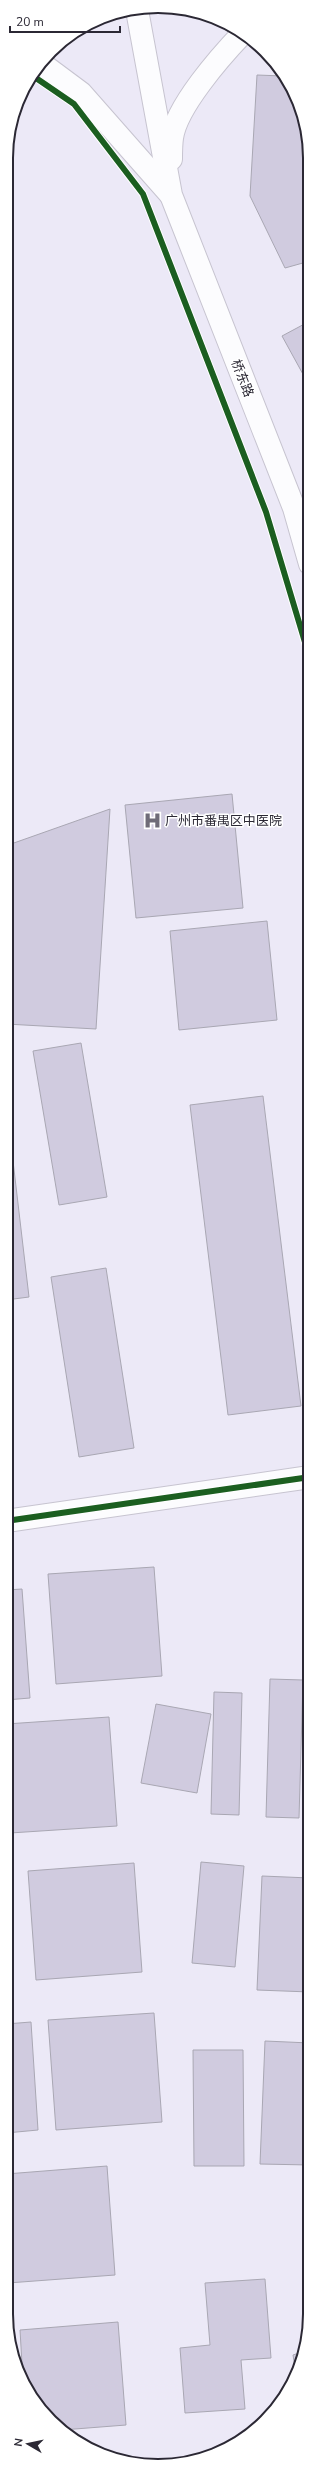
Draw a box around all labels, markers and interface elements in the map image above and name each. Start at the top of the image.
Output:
scale bar [10,8,120,34]
text: 20 m [16,14,44,30]
street label: 桥东路 [227,357,257,400]
hospital icon: 广州市番禺区中医院 [142,810,162,830]
place label: 广州市番禺区中医院 [165,812,282,830]
north arrow [8,2424,48,2464]
text: N [11,2437,27,2448]

